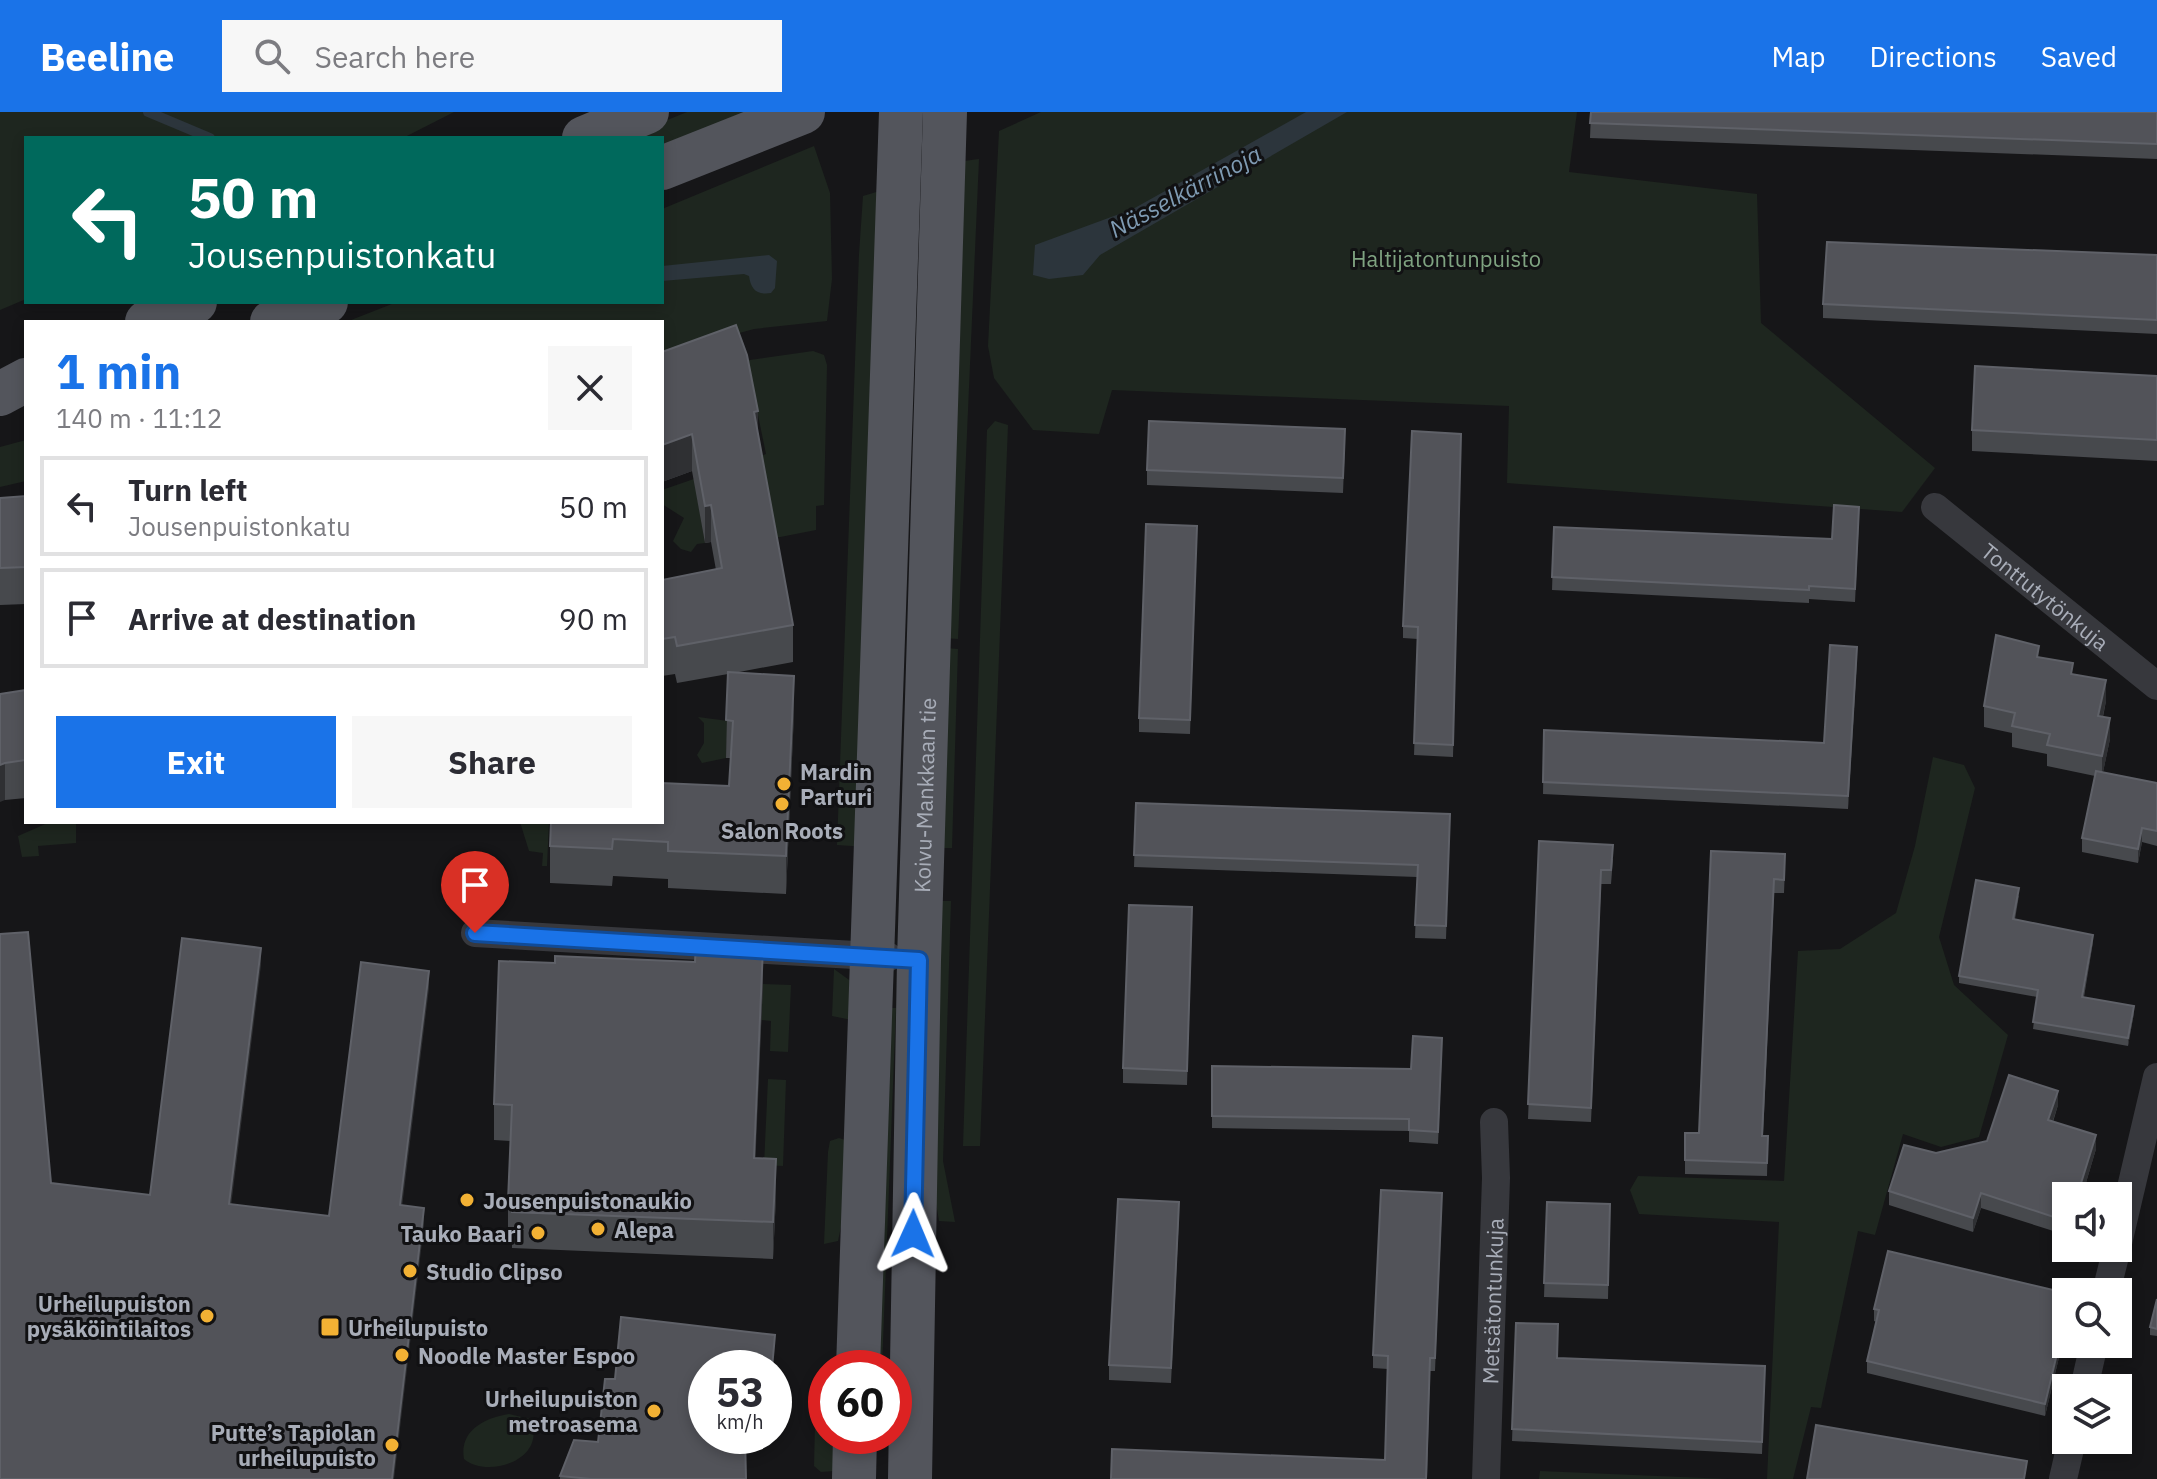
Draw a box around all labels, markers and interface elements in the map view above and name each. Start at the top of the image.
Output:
search box [222,20,782,92]
text: Beeline [40,32,174,81]
icon: search [250,34,294,78]
text: Search here [314,37,475,76]
text: Map [1771,38,1825,75]
text: Directions [1869,38,1997,75]
text: Saved [2041,38,2117,75]
water label: Nässelkärrinoja [1103,137,1267,245]
text: 50 m [188,161,318,233]
icon: left [56,168,160,272]
text: Jousenpuistonkatu [188,231,497,278]
park label: Haltijatontunpuisto [1351,244,1541,273]
text: 1 min [56,340,181,402]
button: close [548,346,632,430]
text: 140 m · 11:12 [56,401,222,435]
text: Turn left [128,470,247,509]
icon: left [60,484,104,528]
text: 50 m [559,487,628,526]
text: Jousenpuistonkatu [128,509,351,543]
street label: Tonttutytönkuja [1976,536,2116,657]
icon: arrive [60,596,104,640]
text: Arrive at destination [128,599,416,638]
text: 90 m [559,599,628,638]
street label: Koivu-Mankkaan tie [907,697,942,893]
button: Exit [56,716,336,808]
button: Share [352,716,632,808]
place label: Mardin Parturi [800,757,872,811]
marker: Mardin Parturi [775,775,793,793]
marker: Salon Roots [773,795,791,813]
place label: Salon Roots [721,816,843,845]
pin [441,851,509,933]
icon: arrive [453,863,497,907]
map controls [2052,1182,2132,1454]
button: sound [2052,1182,2132,1262]
place label: Jousenpuistonaukio [483,1186,692,1215]
marker: Jousenpuistonaukio [458,1191,476,1209]
position arrow [871,1192,955,1276]
place label: Alepa [614,1215,674,1244]
street label: Metsätontunkuja [1475,1217,1509,1385]
place label: Tauko Baari [400,1219,522,1248]
marker: Alepa [589,1220,607,1238]
marker: Tauko Baari [529,1224,547,1242]
place label: Studio Clipso [426,1257,563,1286]
marker: Studio Clipso [401,1262,419,1280]
button: search [2052,1278,2132,1358]
place label: Urheilupuiston pysäköintilaitos [27,1289,191,1343]
marker: Urheilupuiston pysäköintilaitos [198,1307,216,1325]
place label: Urheilupuisto [348,1313,488,1342]
marker: Urheilupuisto [319,1316,341,1338]
place label: Noodle Master Espoo [418,1341,635,1370]
marker: Noodle Master Espoo [393,1346,411,1364]
speed limit sign: 60 [808,1350,912,1454]
text: 53 [716,1366,764,1418]
button: layers [2052,1374,2132,1454]
place label: Urheilupuiston metroasema [485,1384,638,1438]
marker: Urheilupuiston metroasema [645,1402,663,1420]
text: km/h [716,1408,764,1435]
place label: Putte’s Tapiolan urheilupuisto [211,1418,376,1472]
marker: Putte’s Tapiolan urheilupuisto [383,1436,401,1454]

